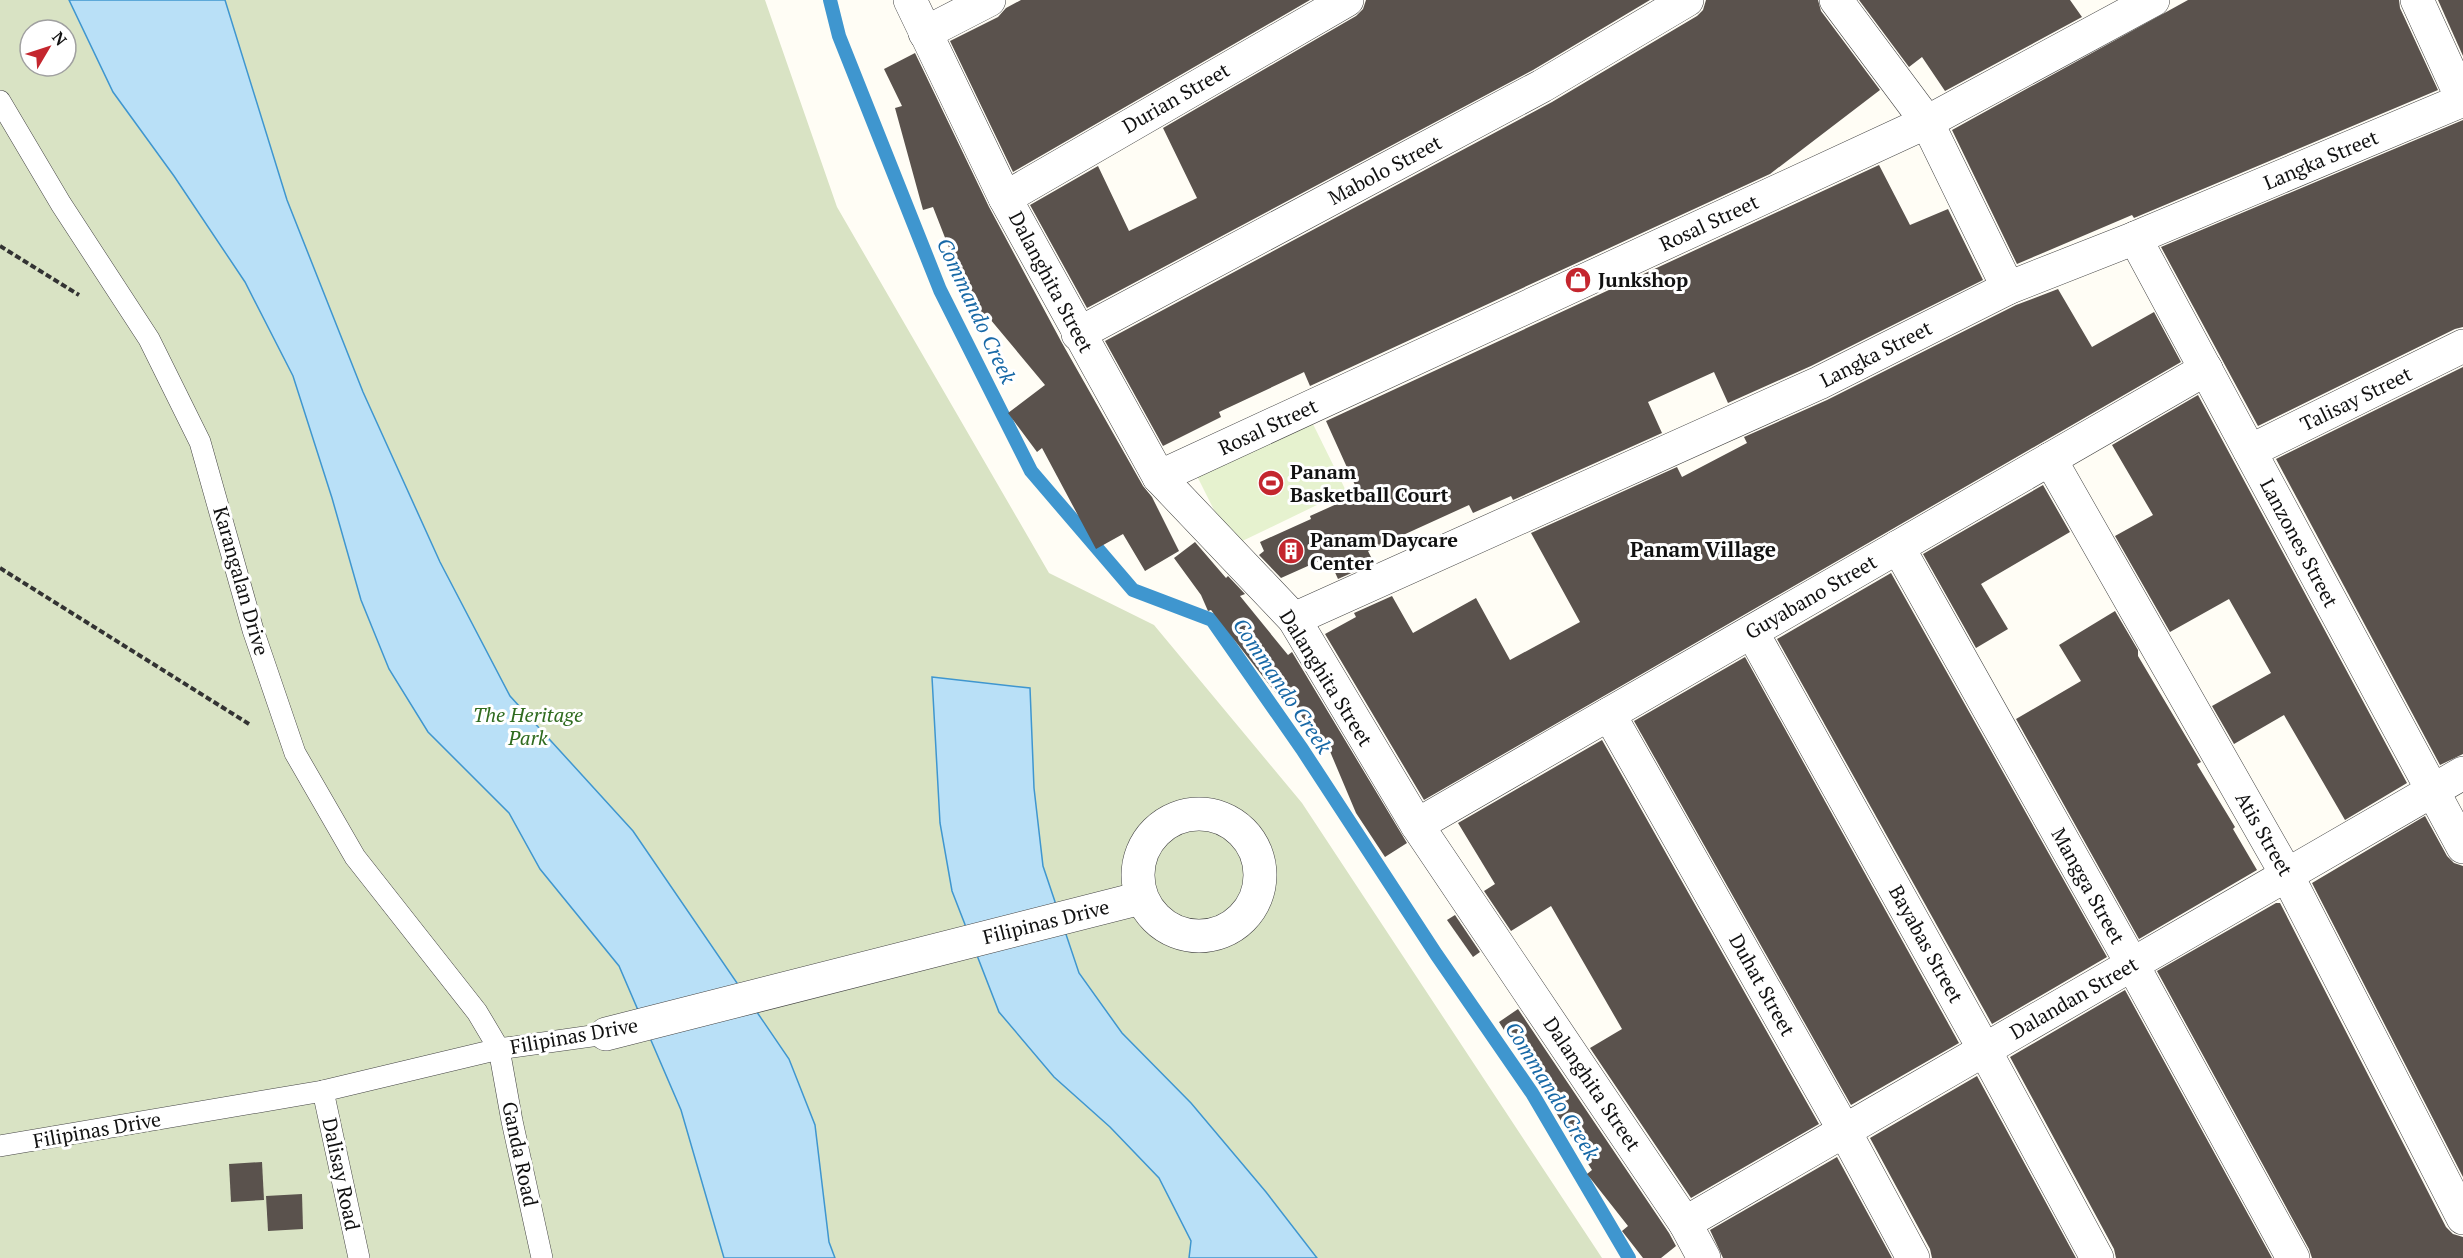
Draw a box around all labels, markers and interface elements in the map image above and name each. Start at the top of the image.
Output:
north arrow [18,18,78,78]
text: N [47,27,72,50]
street label: Durian Street [1117,56,1235,139]
street label: Langka Street [2259,123,2383,196]
street label: Mabolo Street [1323,128,1447,211]
street label: Rosal Street [1655,188,1763,257]
street label: Dalanghita Street [1003,206,1100,358]
water label: Commando Creek [931,233,1023,389]
shop icon: Junkshop [1563,265,1593,295]
place label: Junkshop [1598,266,1688,293]
street label: Langka Street [1815,314,1937,393]
street label: Talisay Street [2295,360,2417,437]
street label: Rosal Street [1214,392,1322,461]
place label: Panam Basketball Court [1290,458,1448,508]
sports icon: Panam Basketball Court [1256,468,1286,498]
street label: Lanzones Street [2254,474,2345,612]
street label: Karangalan Drive [207,503,276,659]
place label: Panam Daycare Center [1310,526,1458,576]
district label: Panam Village [1630,535,1776,563]
building icon: Panam Daycare Center [1276,536,1306,566]
street label: Guyabano Street [1740,548,1882,645]
street label: Dalanghita Street [1274,604,1380,752]
water label: Commando Creek [1227,612,1339,759]
park label: The Heritage Park [473,701,583,751]
street label: Atis Street [2229,787,2300,881]
street label: Mangga Street [2045,823,2132,949]
street label: Bayabas Street [1883,880,1970,1008]
street label: Filipinas Drive [980,893,1112,950]
street label: Duhat Street [1723,929,1802,1041]
street label: Dalandan Street [2005,950,2143,1045]
street label: Filipinas Drive [508,1011,640,1060]
street label: Dalanghita Street [1538,1011,1648,1157]
water label: Commando Creek [1499,1016,1607,1166]
street label: Ganda Road [496,1099,545,1209]
street label: Filipinas Drive [31,1105,163,1154]
street label: Dalisay Road [316,1115,367,1233]

